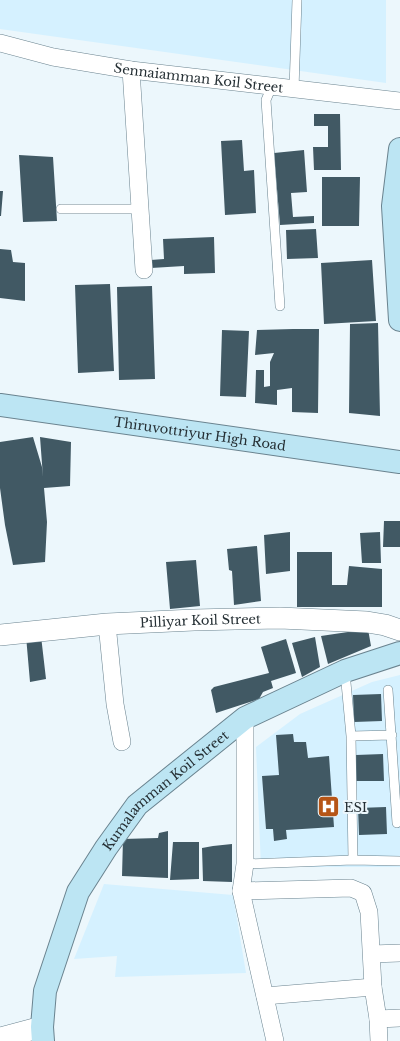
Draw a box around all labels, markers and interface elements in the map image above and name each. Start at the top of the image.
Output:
street label: Sennaiamman Koil Street [113,59,284,96]
street label: Thiruvottriyur High Road [113,413,287,455]
street label: Pilliyar Koil Street [140,610,261,631]
street label: Kumalamman Koil Street [99,727,232,854]
hospital icon: ESI [316,794,342,820]
place label: ESI [344,799,367,816]

